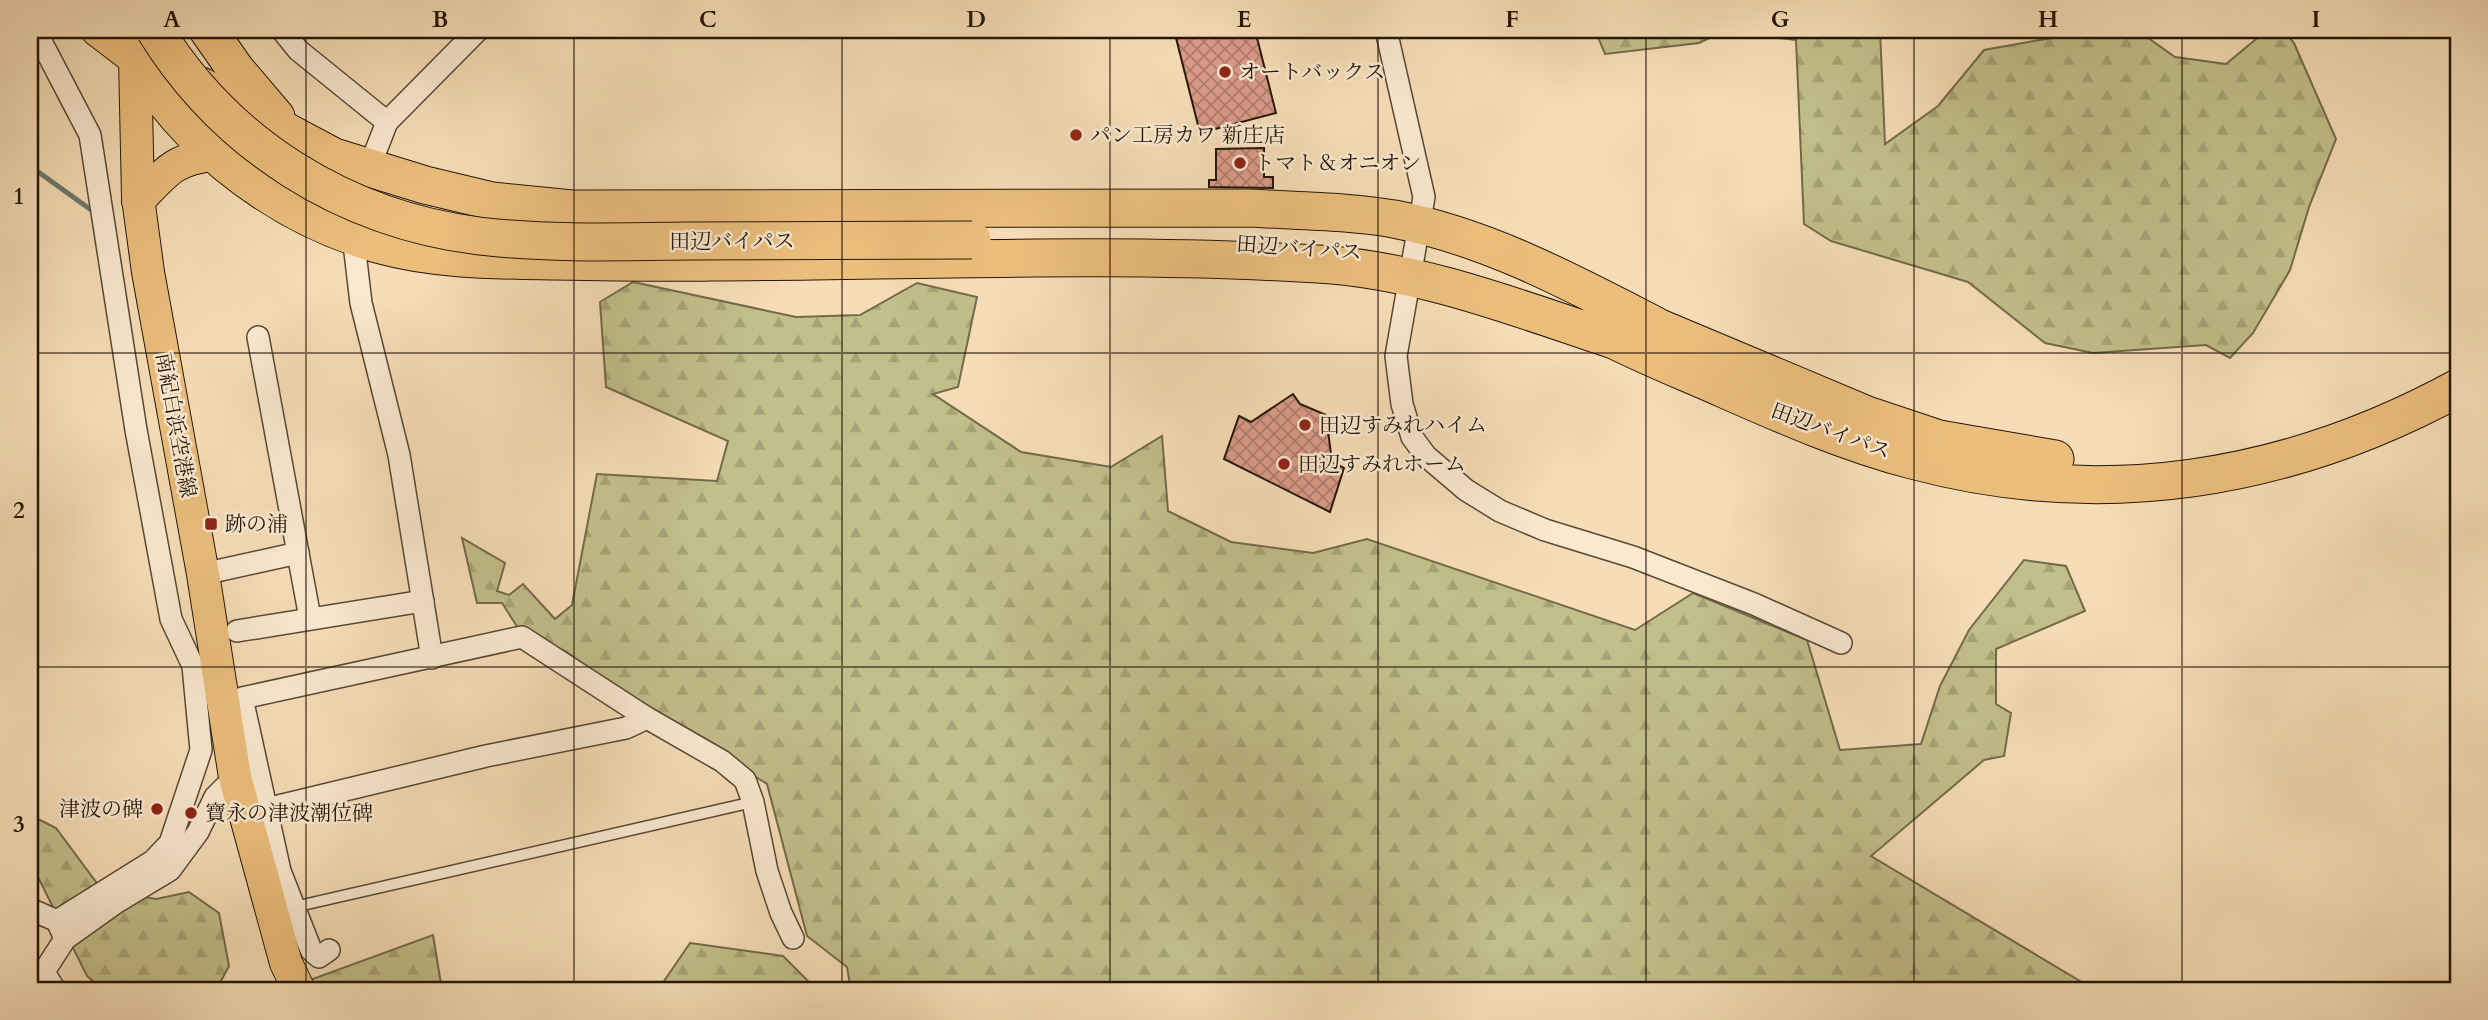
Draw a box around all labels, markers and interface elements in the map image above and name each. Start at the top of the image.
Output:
text: A [163,4,181,35]
text: B [432,4,448,35]
text: C [699,4,717,35]
text: D [966,4,986,35]
text: E [1237,4,1251,35]
text: F [1505,4,1519,35]
text: G [1771,4,1790,35]
text: H [2038,4,2058,35]
text: I [2312,4,2320,35]
place label: オートバックス [1239,58,1385,87]
marker: オートバックス [1217,64,1233,80]
place label: パン工房カワ 新庄店 [1090,121,1285,150]
marker: パン工房カワ 新庄店 [1068,127,1084,143]
place label: トマト＆オニオン [1254,149,1421,178]
marker: トマト＆オニオン [1232,155,1248,171]
text: 1 [13,181,25,212]
street label: 田辺バイパス [669,227,795,256]
street label: 田辺バイパス [1235,230,1363,267]
street label: 南紀白浜空港線 [148,350,203,500]
street label: 田辺バイパス [1767,396,1895,467]
place label: 田辺すみれハイム [1319,411,1487,440]
marker: 田辺すみれハイム [1297,417,1313,433]
place label: 田辺すみれホーム [1298,450,1466,479]
marker: 田辺すみれホーム [1276,456,1292,472]
text: 2 [13,495,25,526]
place label: 跡の浦 [225,510,288,539]
marker: 跡の浦 [203,516,219,532]
place label: 津波の碑 [59,795,143,824]
place label: 寶永の津波潮位碑 [205,799,373,828]
marker: 津波の碑 [149,801,165,817]
marker: 寶永の津波潮位碑 [183,805,199,821]
text: 3 [13,809,25,840]

